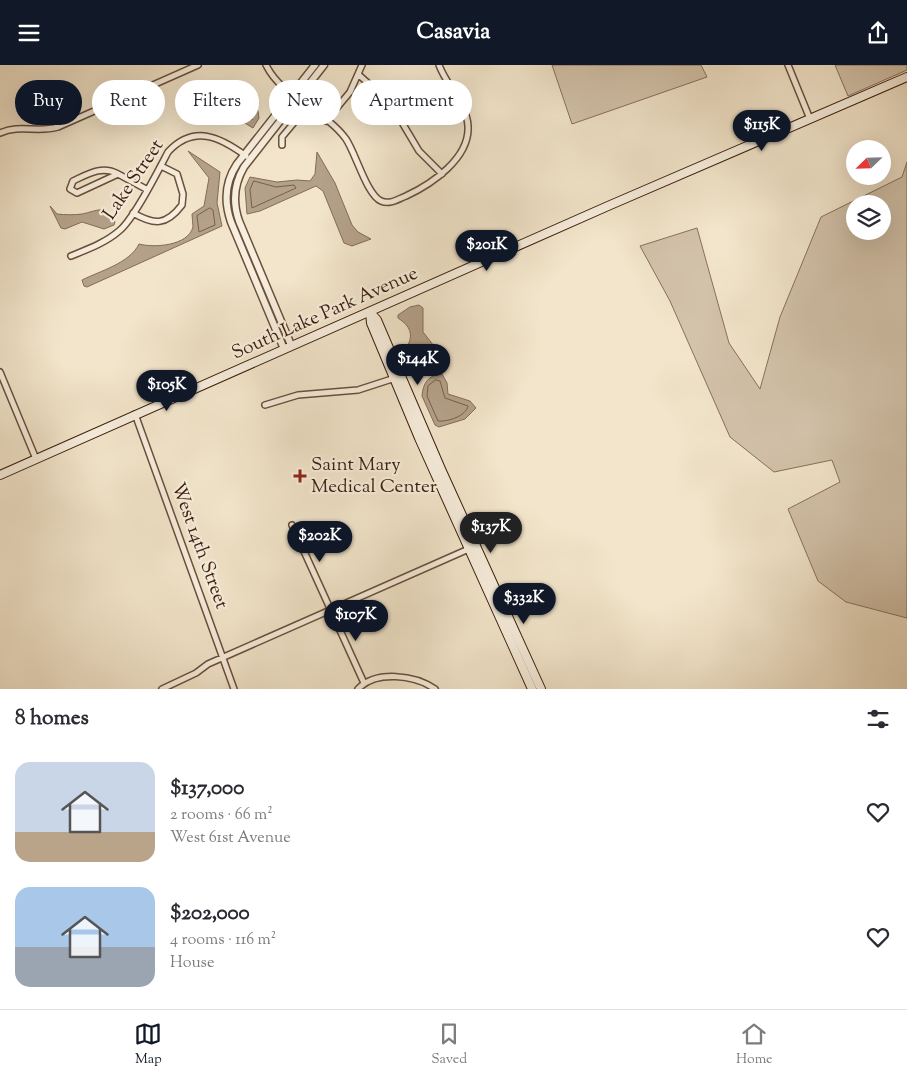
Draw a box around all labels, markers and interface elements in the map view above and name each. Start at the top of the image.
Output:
text: Casavia [417,17,490,49]
icon: menu [15,19,43,47]
icon: share [864,19,892,47]
chip: Buy [15,80,82,125]
chip: Rent [92,80,165,125]
chip: Filters [175,80,259,125]
chip: New [269,80,341,125]
chip: Apartment [351,80,472,125]
pin: $115K [727,109,797,152]
text: $115K [744,114,780,137]
street label: Lake Street [97,134,171,226]
north arrow [846,140,891,185]
map controls [846,140,891,240]
button: layers [846,195,891,240]
pin: $201K [452,229,522,272]
text: $201K [466,234,508,257]
street label: South Lake Park Avenue [228,261,423,367]
pin: $144K [383,343,453,386]
text: $144K [397,348,439,371]
pin: $105K [132,369,202,412]
text: $105K [147,374,187,397]
place label: Saint Mary Medical Center [311,452,437,501]
marker: Saint Mary Medical Center [293,469,307,483]
street label: West 14th Street [164,479,235,613]
pin: $137K [456,511,526,554]
text: $137K [471,516,511,539]
pin: $202K [285,521,355,563]
text: $202K [298,525,342,548]
pin: $332K [489,583,559,625]
text: $332K [504,587,544,610]
pin: $107K [321,599,391,642]
text: $107K [335,604,377,627]
text: 8 homes [15,704,89,734]
icon: filters [864,705,892,733]
text: $137,000 [170,774,244,804]
icon: home [55,782,115,842]
icon: heart [864,798,892,826]
text: 2 rooms · 66 m² [170,804,273,827]
text: West 61st Avenue [170,827,291,850]
text: $202,000 [170,899,250,929]
icon: home [55,907,115,967]
icon: heart [864,923,892,951]
text: 4 rooms · 116 m² [170,929,276,952]
text: House [170,952,214,975]
tab: Map [134,1020,162,1070]
tab: Saved [431,1020,467,1070]
tab: Home [736,1020,773,1070]

